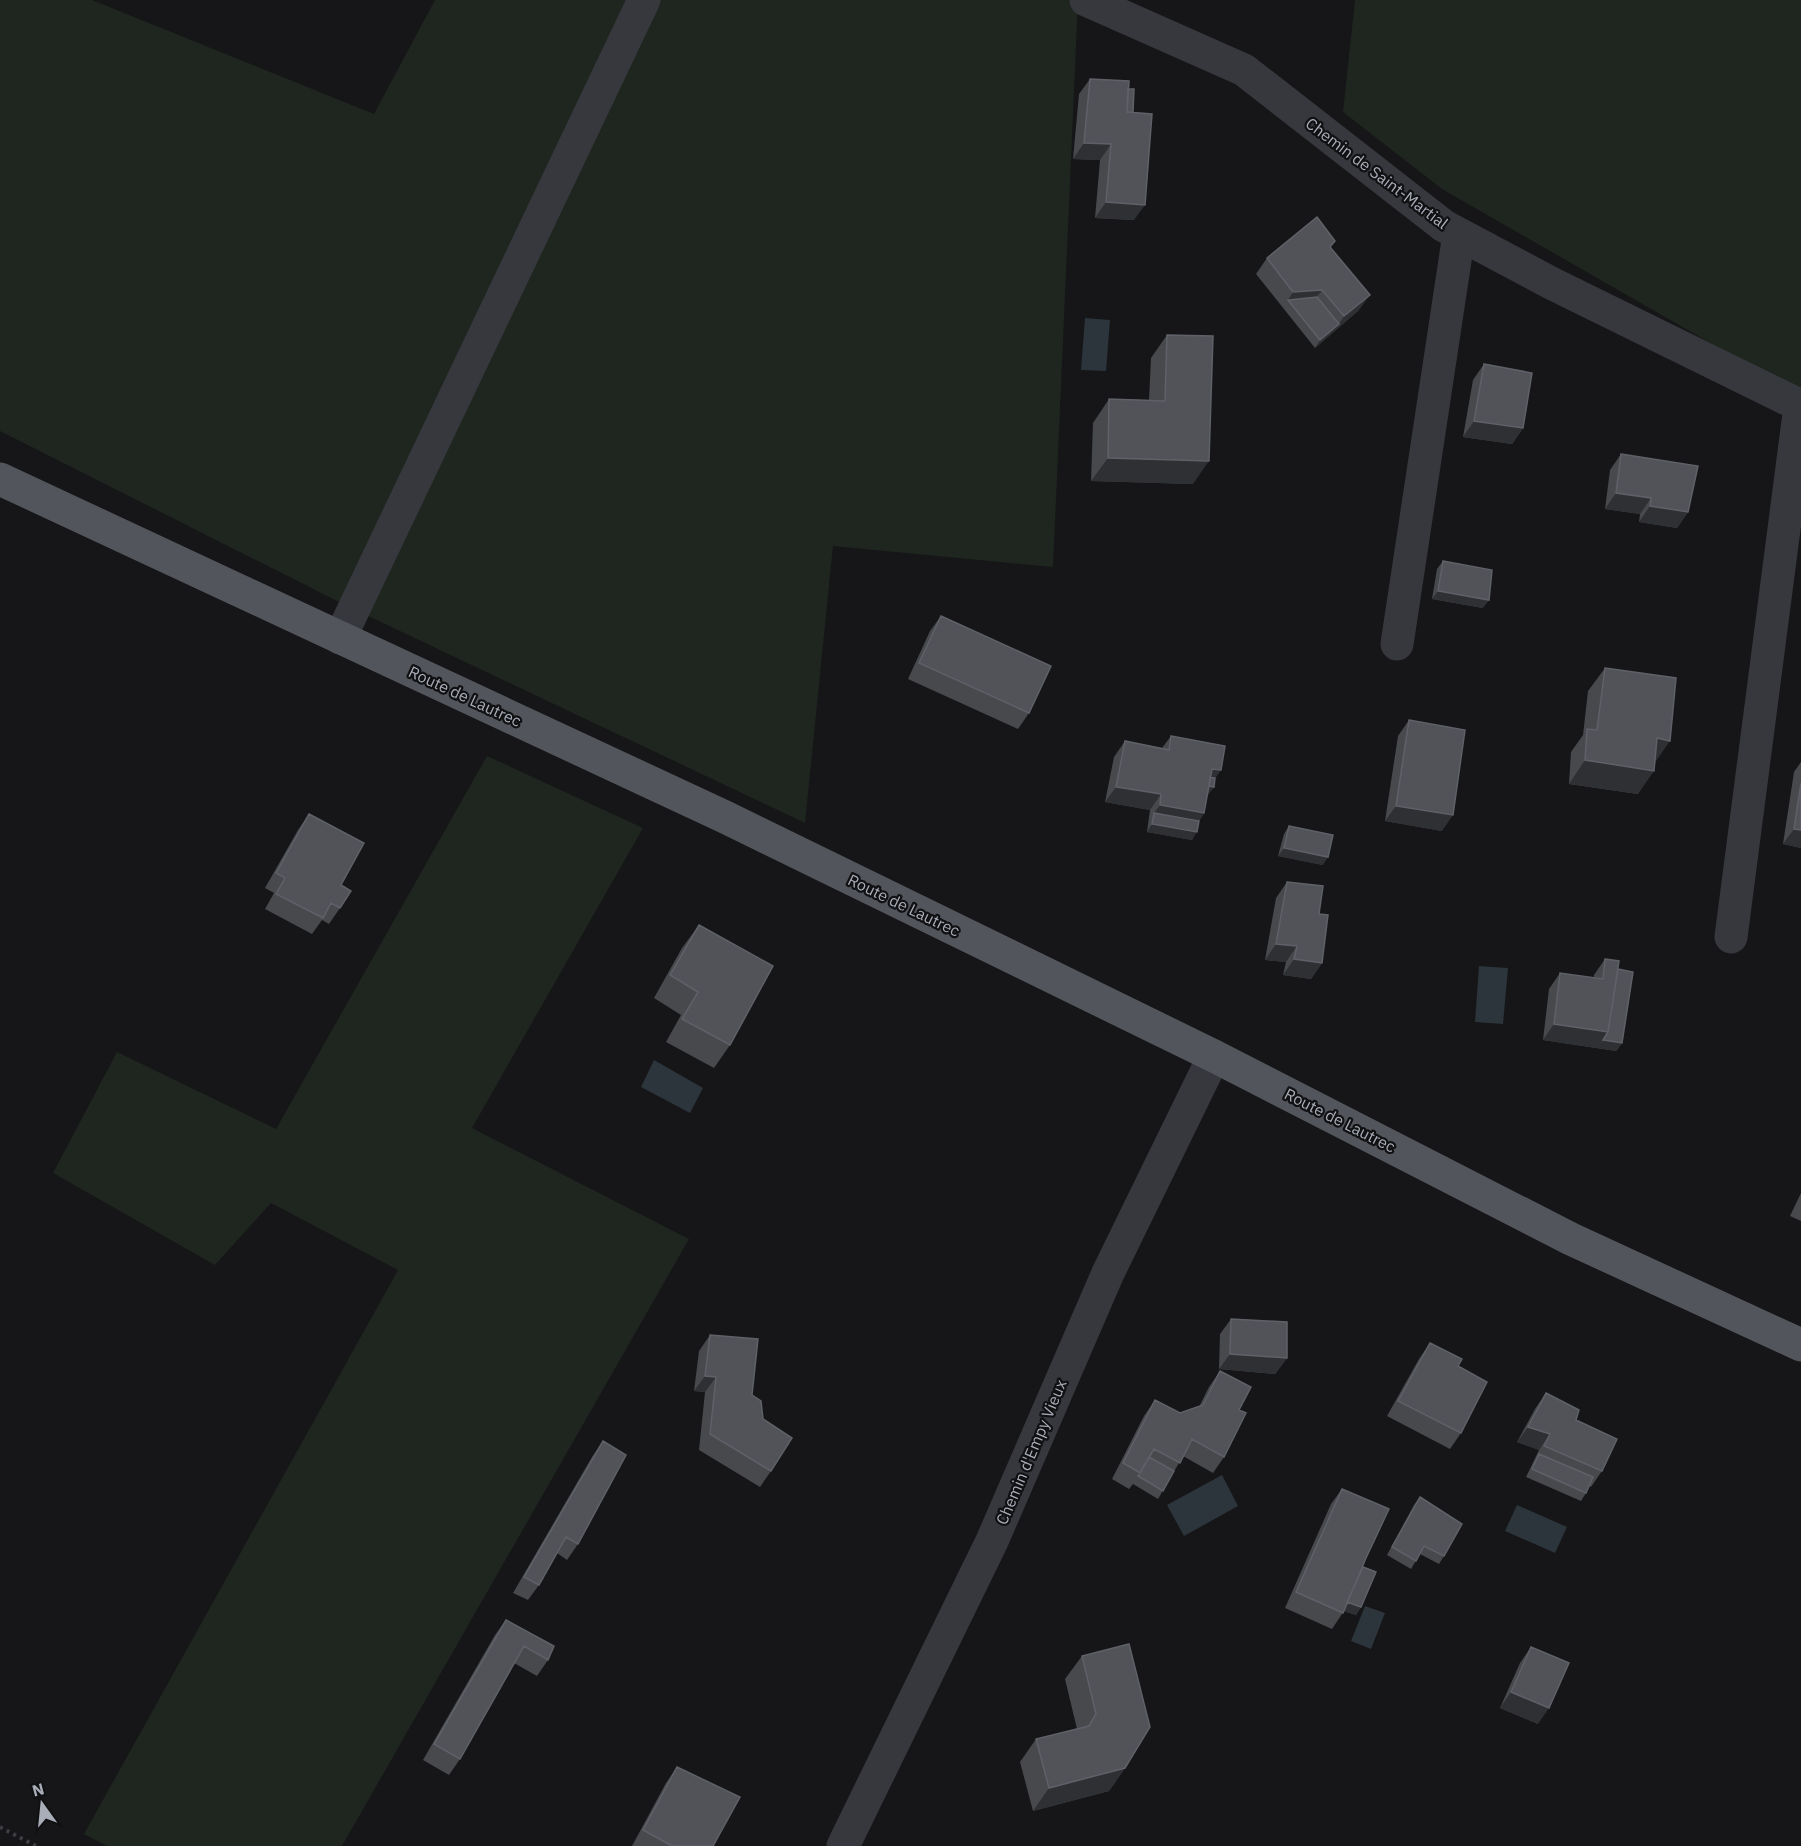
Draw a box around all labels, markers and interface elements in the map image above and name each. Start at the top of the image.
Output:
street label: Chemin de Saint-Martial [1302,113,1452,233]
street label: Route de Lautrec [406,661,524,731]
street label: Route de Lautrec [845,869,963,941]
street label: Route de Lautrec [1281,1083,1399,1157]
street label: Chemin d'Empy Vieux [991,1376,1071,1528]
north arrow [12,1774,72,1834]
text: N [30,1778,46,1801]

